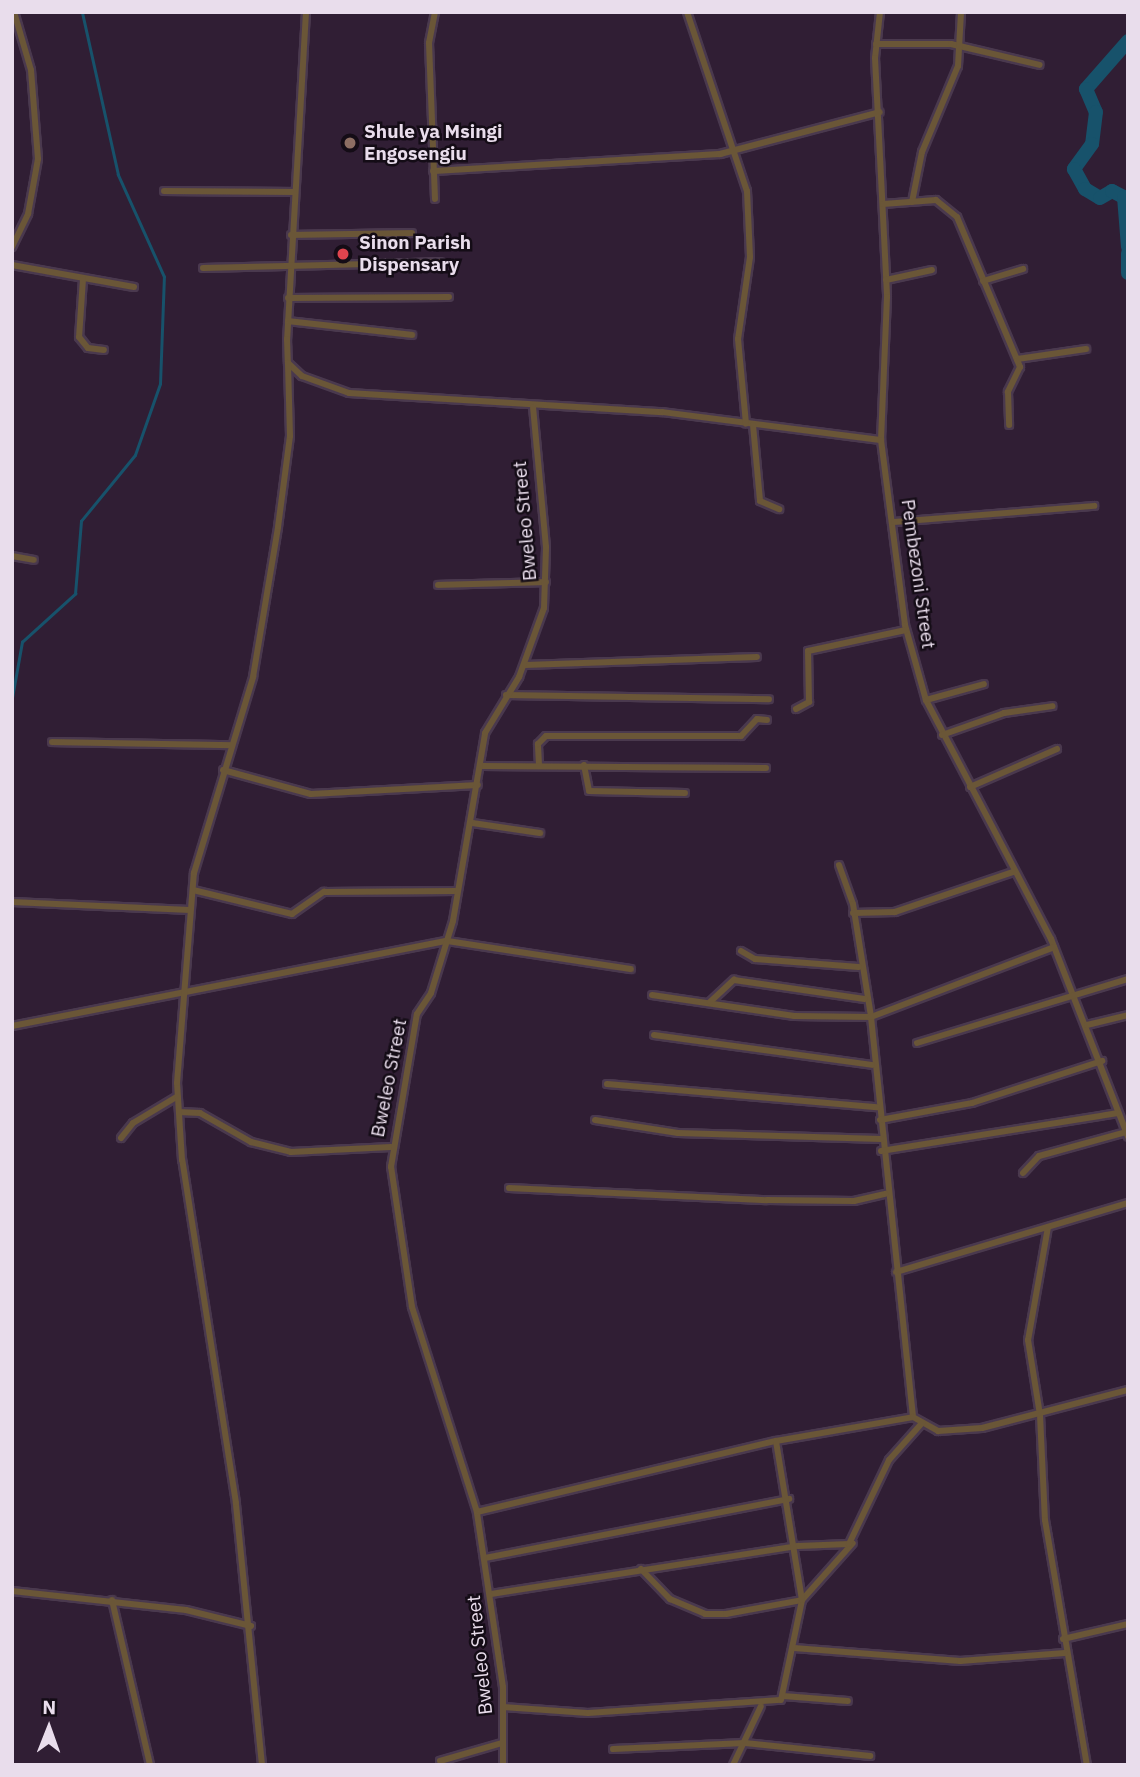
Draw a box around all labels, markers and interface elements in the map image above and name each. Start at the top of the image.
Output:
place label: Shule ya Msingi Engosengiu [364,121,502,165]
marker: Shule ya Msingi Engosengiu [342,135,358,151]
place label: Sinon Parish Dispensary [359,232,471,276]
marker: Sinon Parish Dispensary [333,244,353,264]
street label: Bweleo Street [508,460,542,582]
street label: Pembezoni Street [896,498,940,650]
street label: Bweleo Street [366,1017,412,1139]
street label: Bweleo Street [462,1594,498,1716]
north arrow [14,1693,84,1763]
text: N [42,1695,56,1719]

